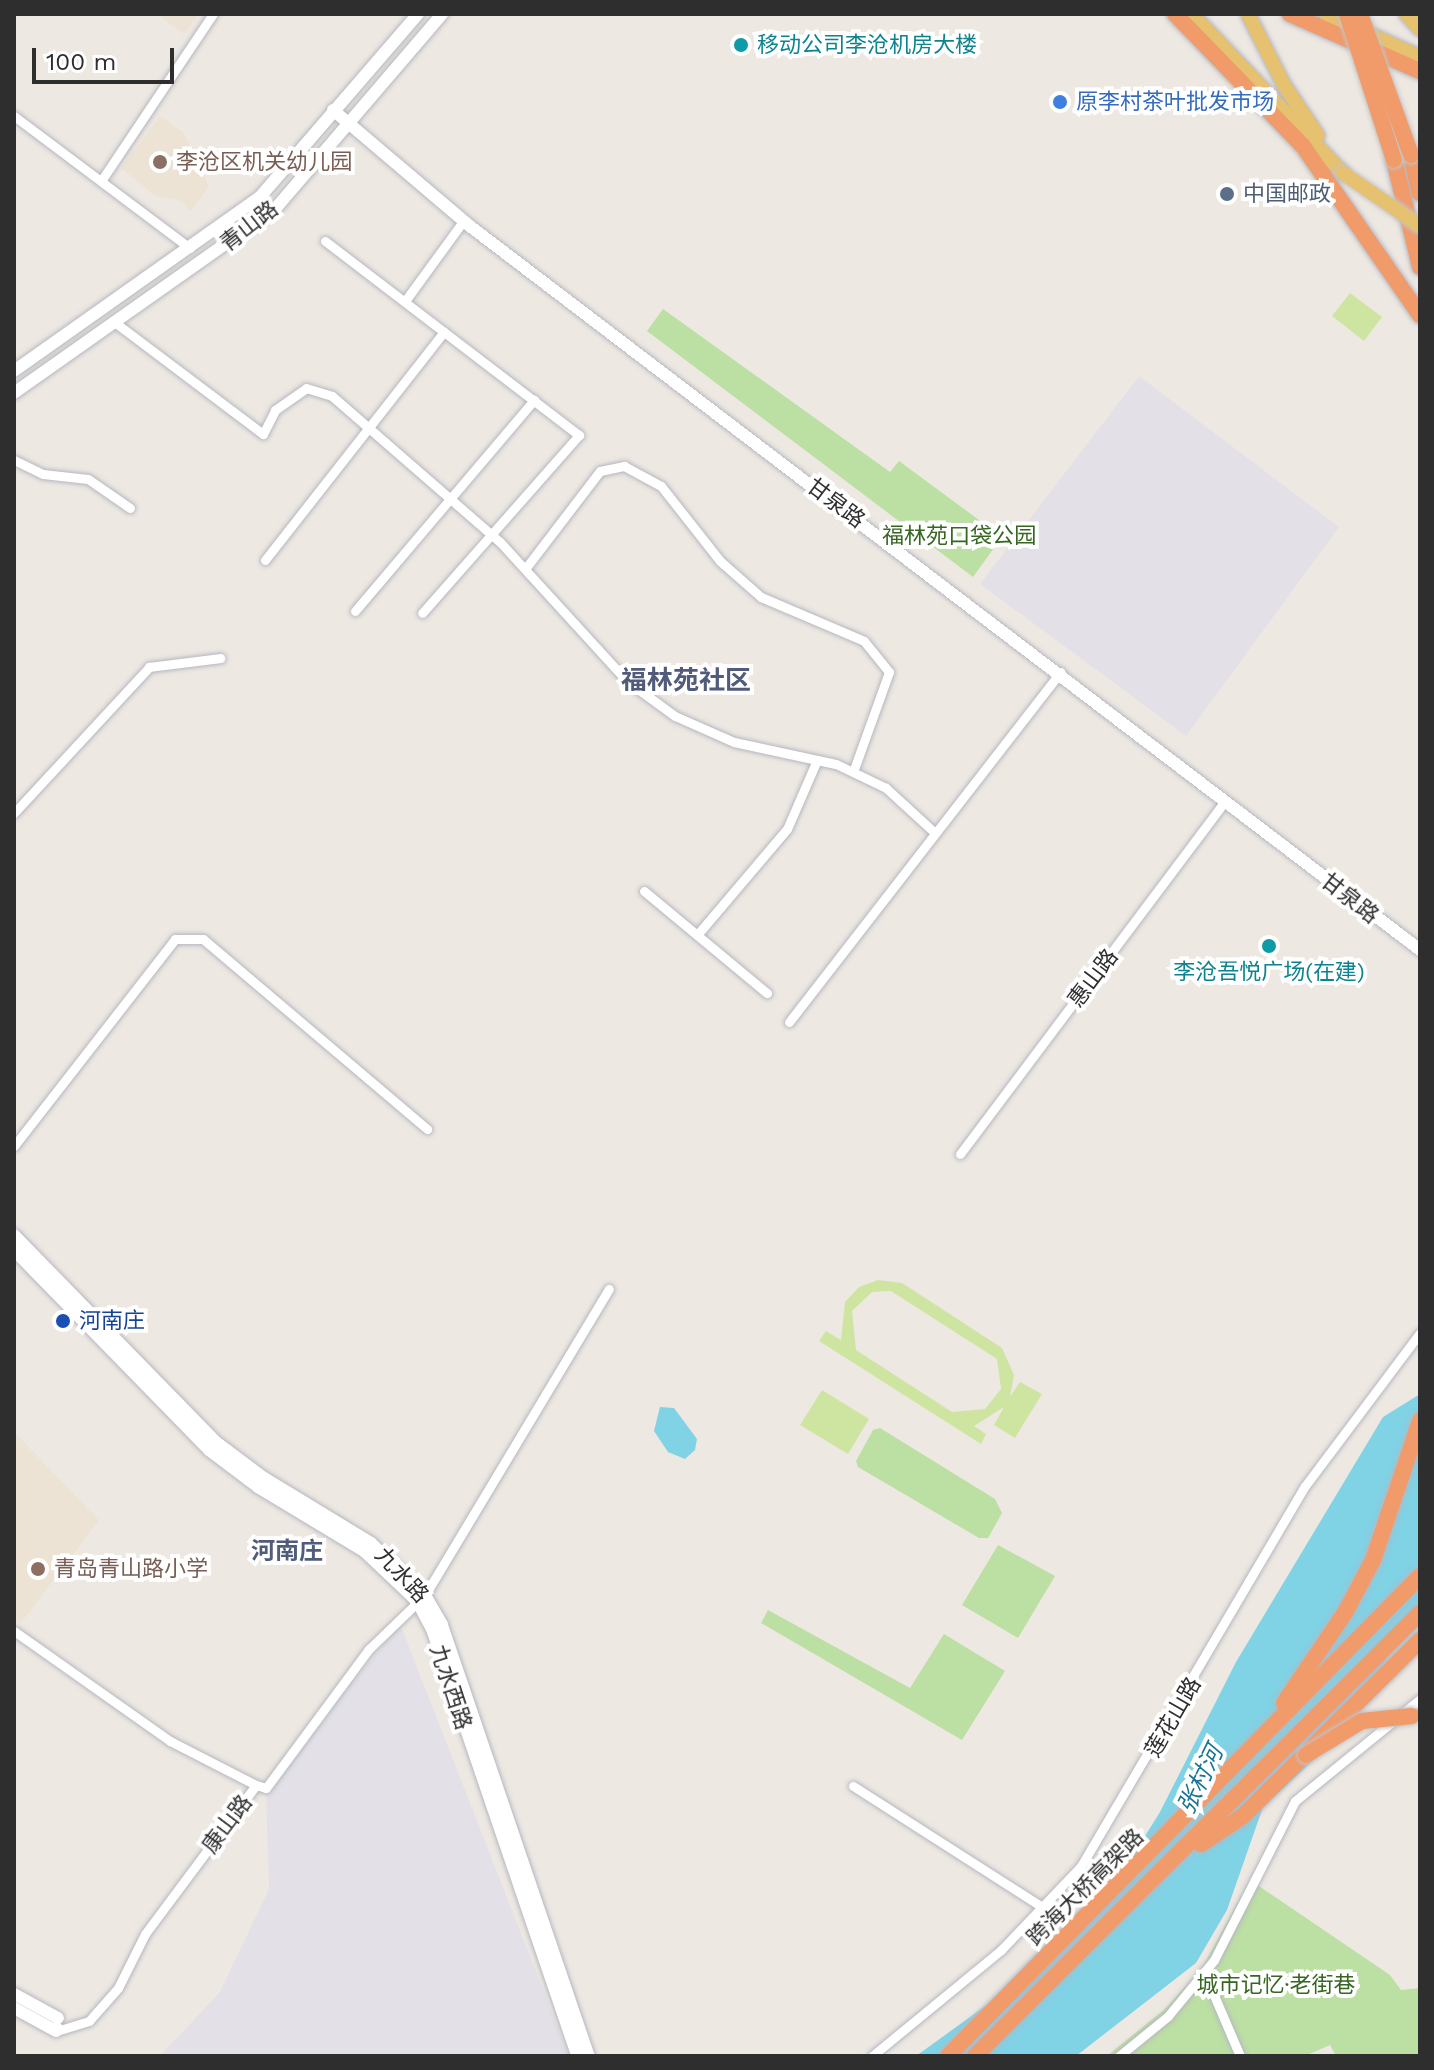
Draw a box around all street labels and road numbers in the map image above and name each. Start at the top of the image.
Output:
street label: 青山路 [215,195,283,257]
street label: 甘泉路 [802,473,870,533]
street label: 甘泉路 [1316,867,1384,929]
street label: 惠山路 [1063,944,1123,1012]
street label: 九水路 [370,1542,434,1608]
street label: 九水西路 [425,1641,477,1733]
street label: 莲花山路 [1140,1672,1206,1762]
street label: 康山路 [197,1790,257,1858]
street label: 跨海大桥高架路 [1021,1823,1149,1951]

